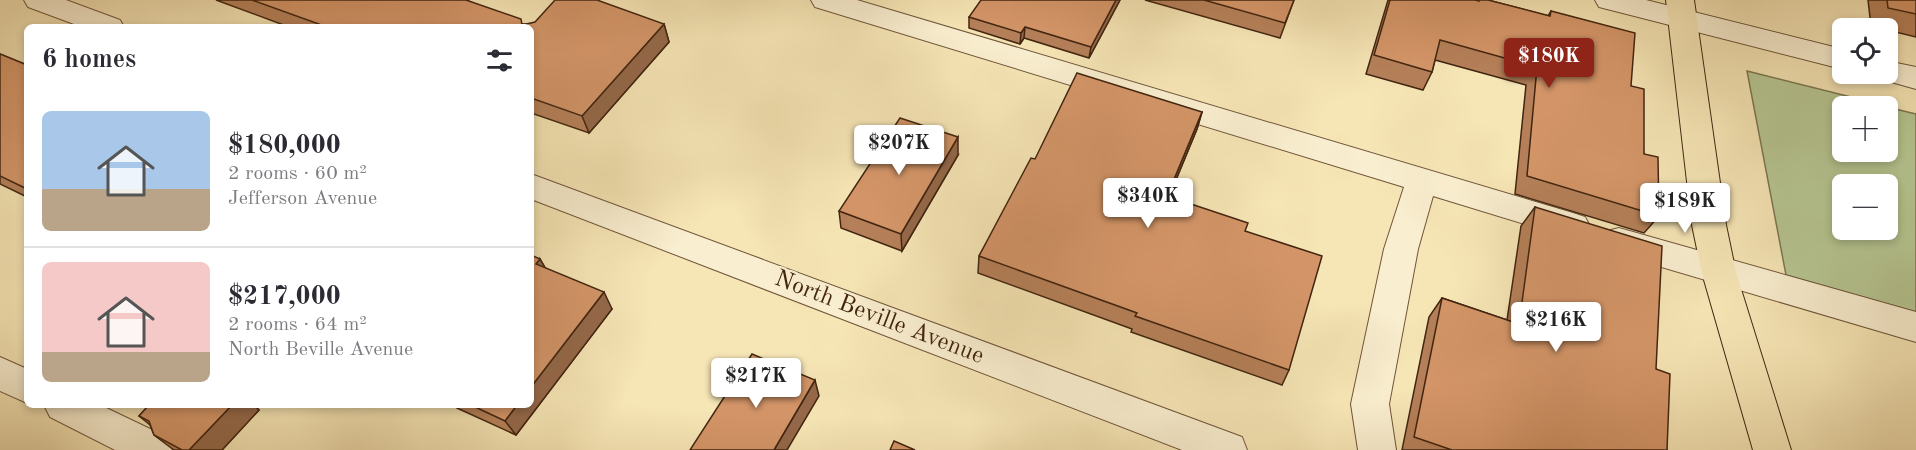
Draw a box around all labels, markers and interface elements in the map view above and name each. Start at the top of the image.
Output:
map controls [1832,18,1898,240]
button: locate [1832,18,1898,84]
pin: $180K [1507,38,1591,89]
icon: filters [483,44,516,77]
text: 6 homes [42,47,136,73]
text: $180K [1518,47,1580,67]
button: + [1832,96,1898,162]
pin: $207K [857,125,941,176]
text: $180,000 [228,133,341,159]
text: $207K [868,134,930,154]
icon: home [90,135,162,207]
text: 2 rooms · 60 m² [228,164,367,184]
button: − [1832,174,1898,240]
pin: $340K [1106,178,1190,229]
pin: $189K [1643,183,1727,234]
text: $340K [1117,187,1179,207]
text: Jefferson Avenue [228,189,377,209]
text: $189K [1654,192,1716,212]
street label: North Beville Avenue [771,267,987,369]
text: $217,000 [228,284,341,310]
icon: home [90,286,162,358]
pin: $216K [1514,302,1598,353]
text: $216K [1525,311,1587,331]
text: 2 rooms · 64 m² [228,315,367,335]
text: North Beville Avenue [228,340,413,360]
pin: $217K [714,358,798,409]
text: $217K [725,367,787,387]

